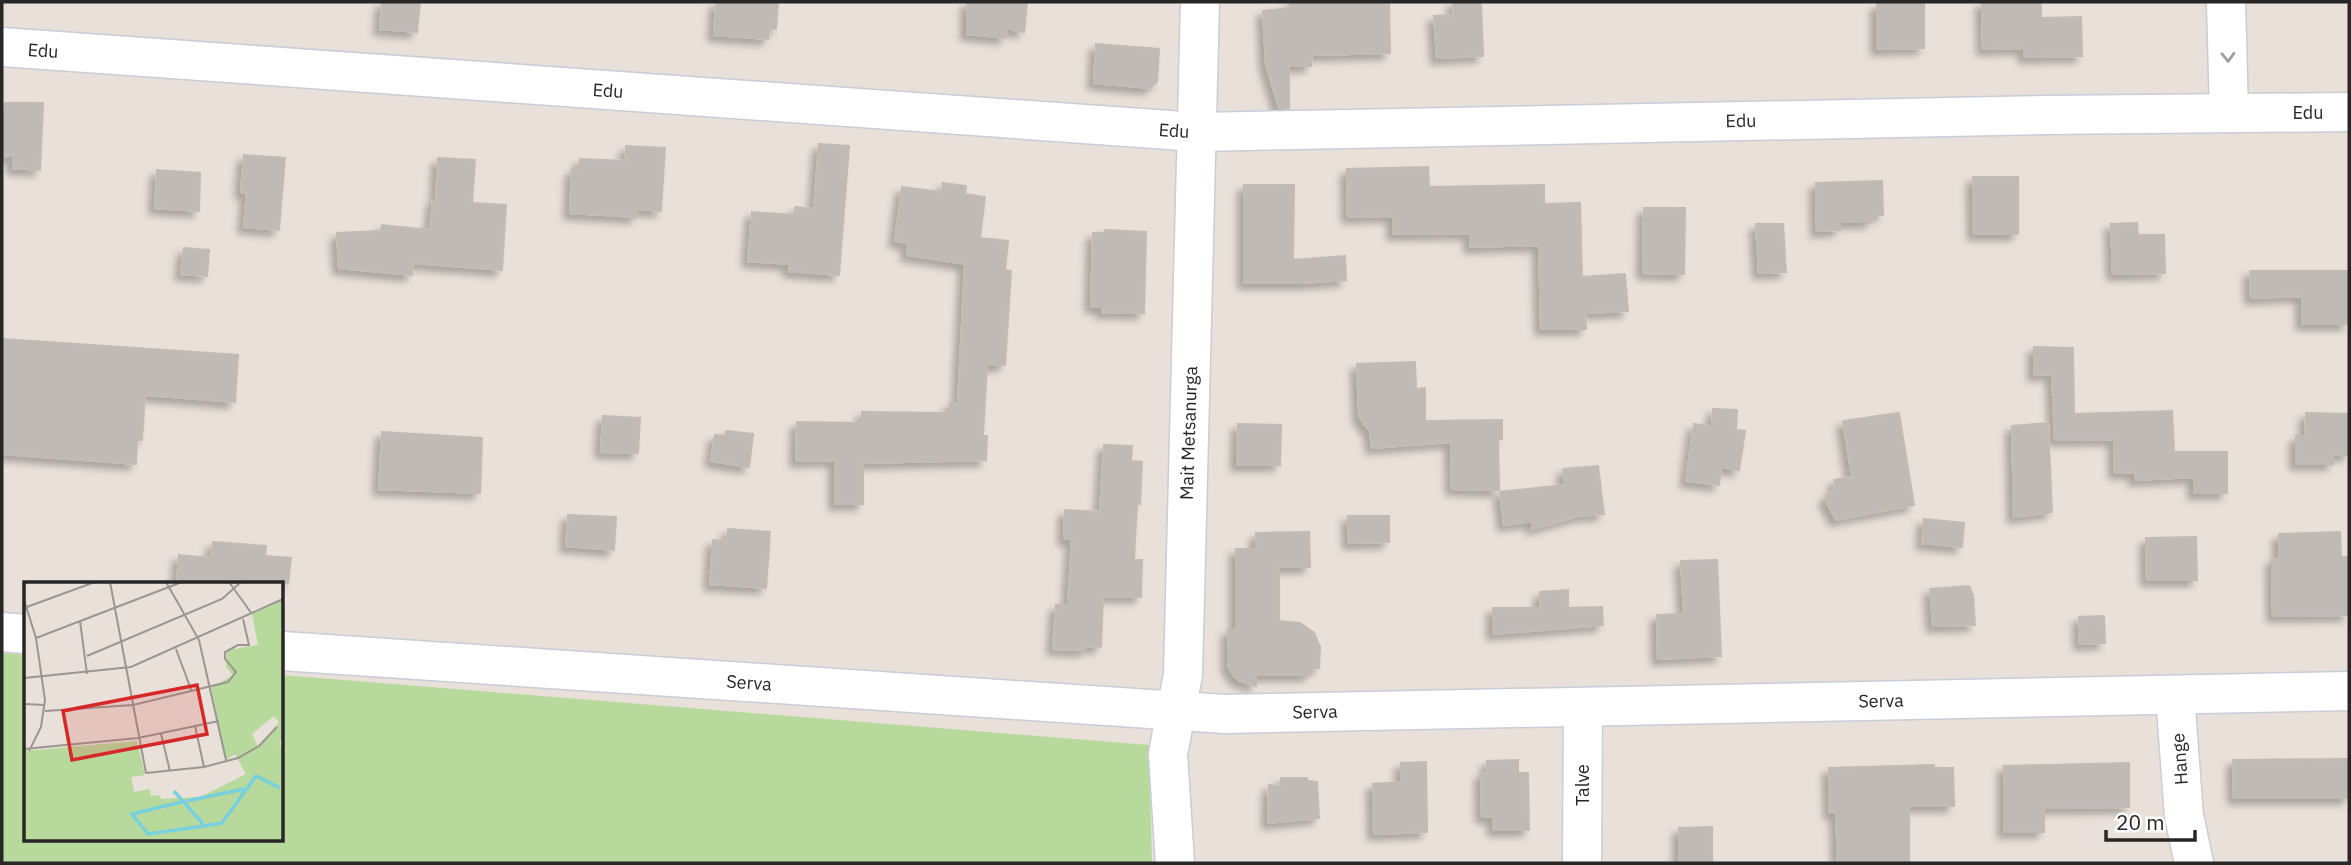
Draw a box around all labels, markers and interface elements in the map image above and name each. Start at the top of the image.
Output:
street label: Edu [27,38,59,63]
one-way arrow [2220,53,2236,63]
street label: Edu [592,78,624,103]
street label: Edu [2293,101,2323,124]
street label: Edu [1725,109,1757,132]
street label: Edu [1158,118,1190,143]
street label: Mait Metsanurga [1175,365,1202,500]
inset map [24,582,284,840]
street label: Serva [726,669,773,696]
street label: Serva [1858,689,1904,712]
street label: Serva [1292,700,1338,723]
street label: Hange [2166,732,2193,786]
street label: Talve [1571,764,1594,806]
scale bar [2106,798,2195,842]
text: 20 m [2116,808,2165,836]

